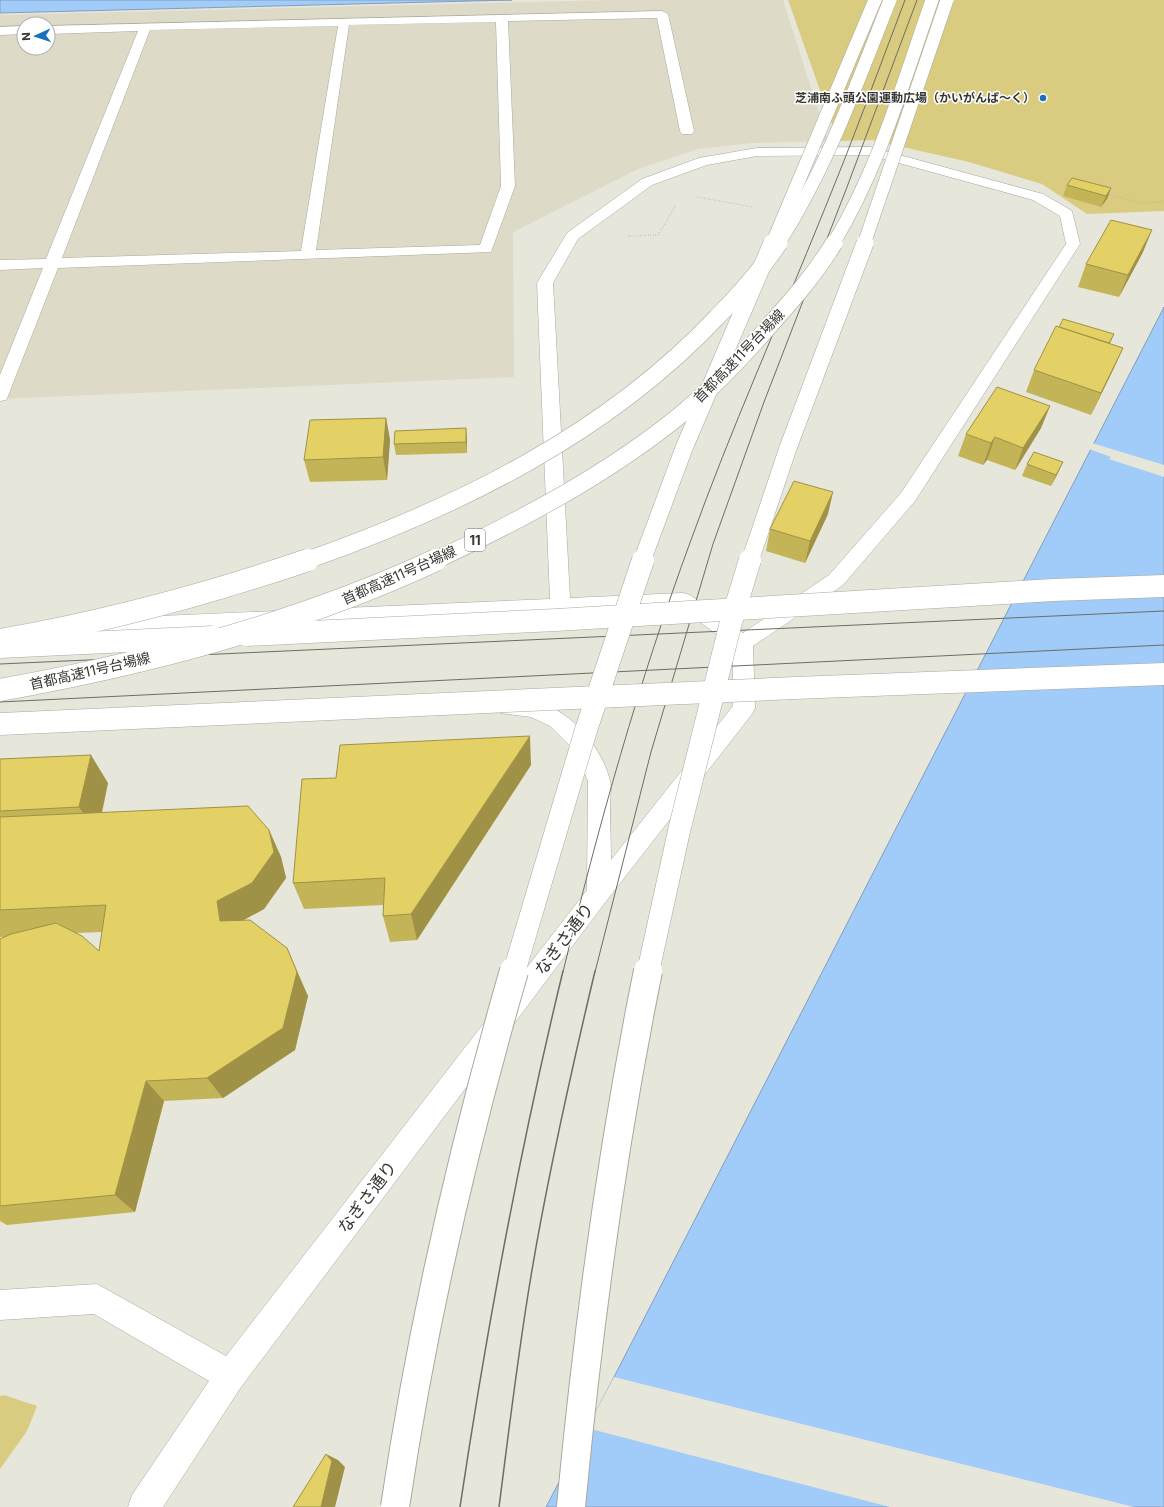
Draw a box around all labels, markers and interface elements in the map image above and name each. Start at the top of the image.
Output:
north arrow [16,16,56,56]
text: N [19,32,33,41]
place label: 芝浦南ふ頭公園運動広場（かいがんぱ～く） [795,90,1035,105]
marker: 芝浦南ふ頭公園運動広場（かいがんぱ～く） [1038,93,1048,103]
street label: 首都高速11号台場線 [690,305,788,406]
road number: 11 [465,529,485,551]
street label: 首都高速11号台場線 [339,542,459,607]
street label: 首都高速11号台場線 [28,648,152,693]
street label: なぎさ通り [530,899,598,979]
street label: なぎさ通り [333,1157,401,1237]

